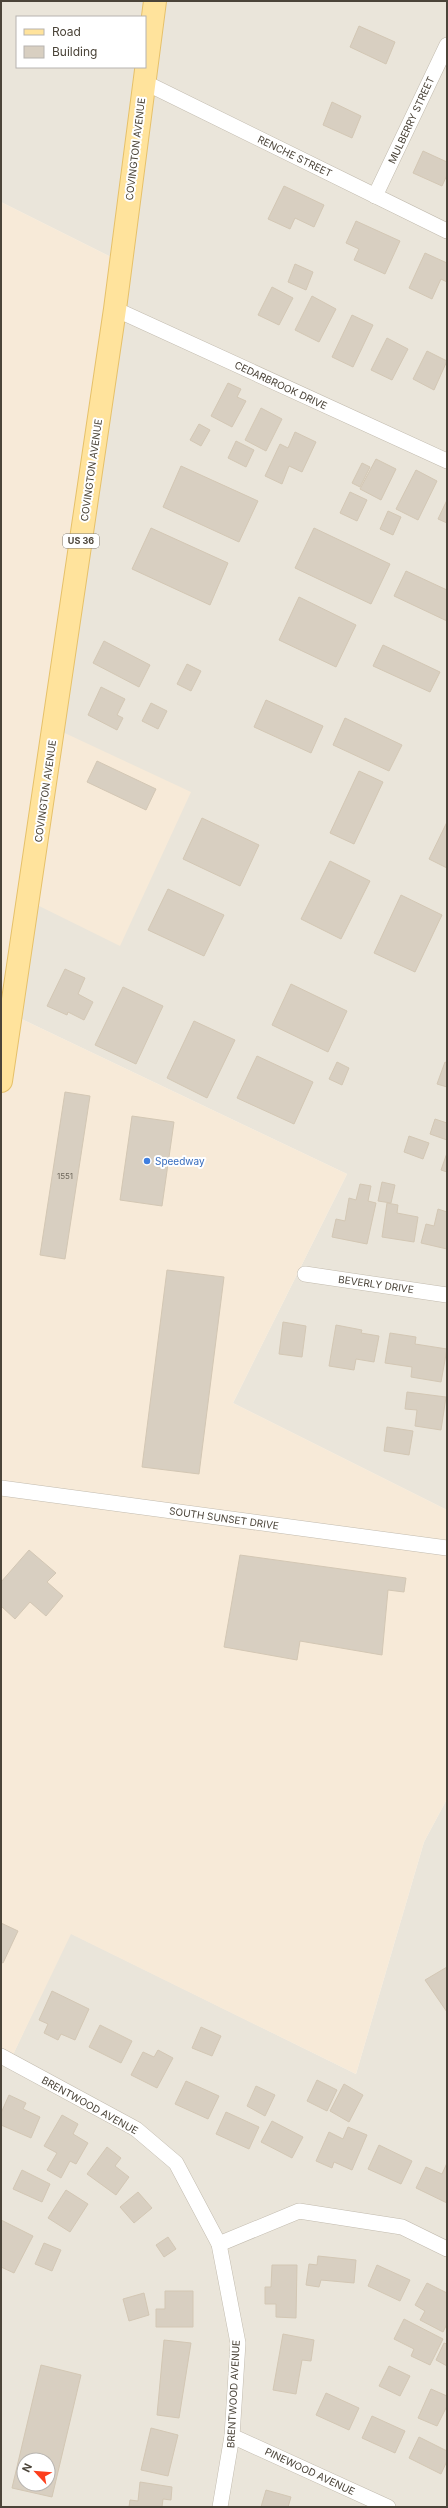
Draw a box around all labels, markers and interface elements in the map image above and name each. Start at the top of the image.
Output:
legend [16,16,146,68]
text: Road [52,24,81,39]
text: Building [52,44,97,59]
street label: MULBERRY STREET [386,75,436,165]
street label: COVINGTON AVENUE [123,97,147,201]
street label: RENCHE STREET [256,133,334,179]
street label: CEDARBROOK DRIVE [233,358,329,412]
street label: COVINGTON AVENUE [78,418,104,522]
road number: US 36 [63,534,99,548]
street label: COVINGTON AVENUE [32,739,58,843]
place label: Speedway [155,1155,205,1167]
marker: Speedway [142,1156,152,1166]
house number: 1551 [57,1171,73,1181]
street label: BEVERLY DRIVE [337,1273,415,1295]
street label: SOUTH SUNSET DRIVE [168,1504,280,1532]
street label: BRENTWOOD AVENUE [40,2074,140,2136]
street label: BRENTWOOD AVENUE [224,2340,242,2448]
street label: PINEWOOD AVENUE [263,2445,357,2497]
north arrow [16,2452,56,2492]
text: N [19,2461,35,2474]

